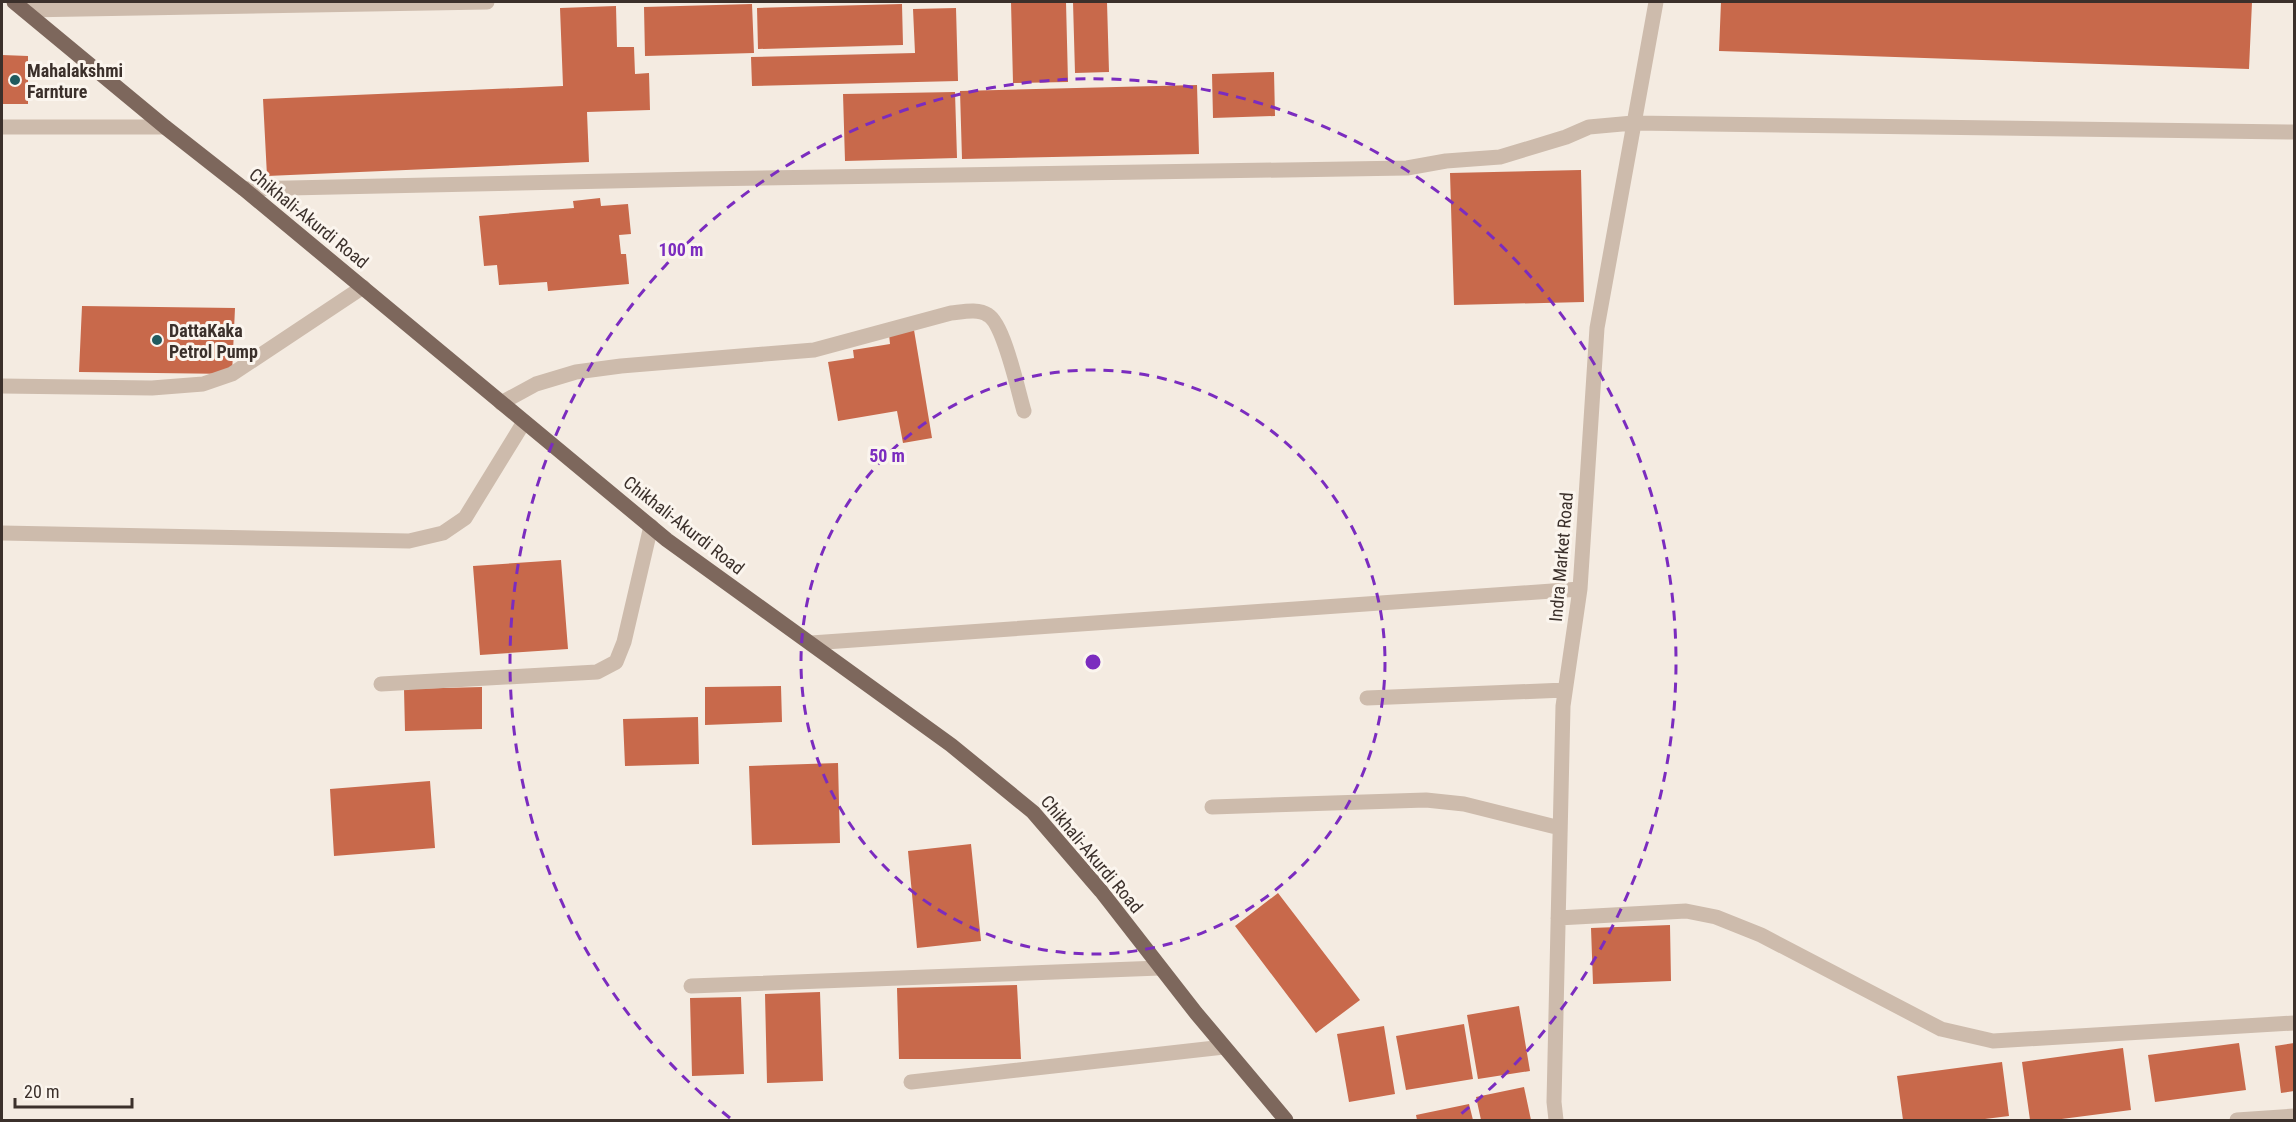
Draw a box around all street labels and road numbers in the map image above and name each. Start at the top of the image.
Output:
street label: Chikhali-Akurdi Road [245,164,373,272]
street label: Chikhali-Akurdi Road [620,471,748,579]
street label: Indra Market Road [1545,491,1577,623]
street label: Chikhali-Akurdi Road [1037,791,1147,917]

